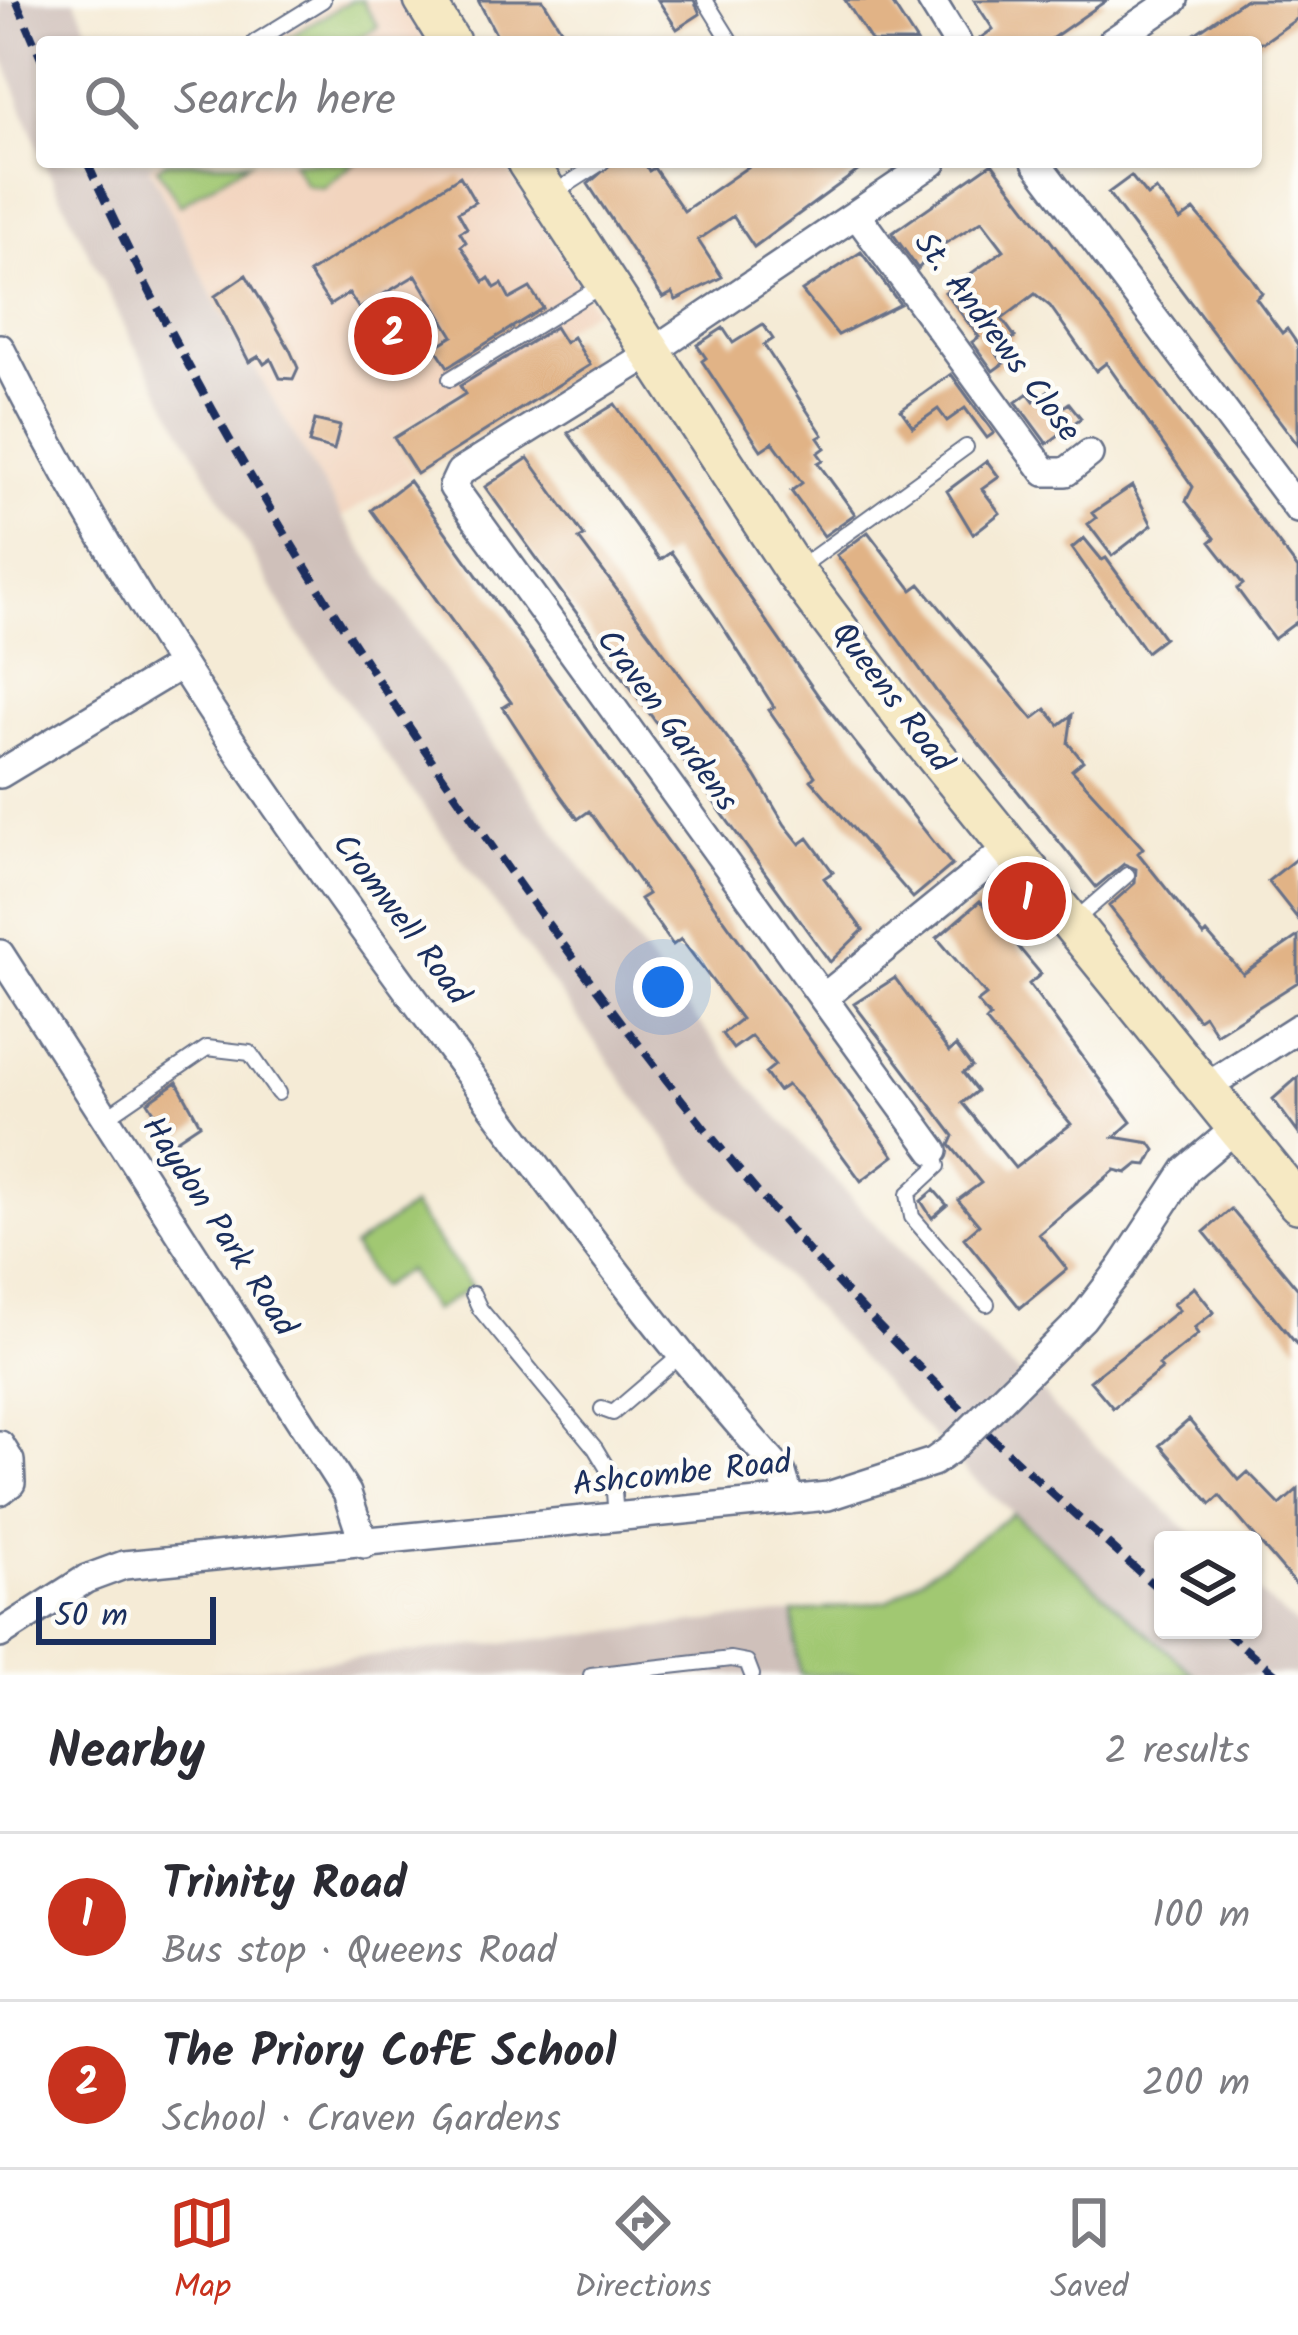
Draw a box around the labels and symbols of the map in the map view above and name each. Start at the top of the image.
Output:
street label: St. Andrews Close [899,221,1093,455]
pin: 2 [354,291,432,381]
street label: Queens Road [816,611,967,786]
street label: Craven Gardens [581,618,751,824]
street label: Cromwell Road [317,822,484,1019]
pin: 1 [988,856,1066,946]
your location [633,957,693,1017]
street label: Haydon Park Road [126,1106,310,1349]
street label: Ashcombe Road [570,1437,795,1513]
scale bar [36,1591,216,1644]

